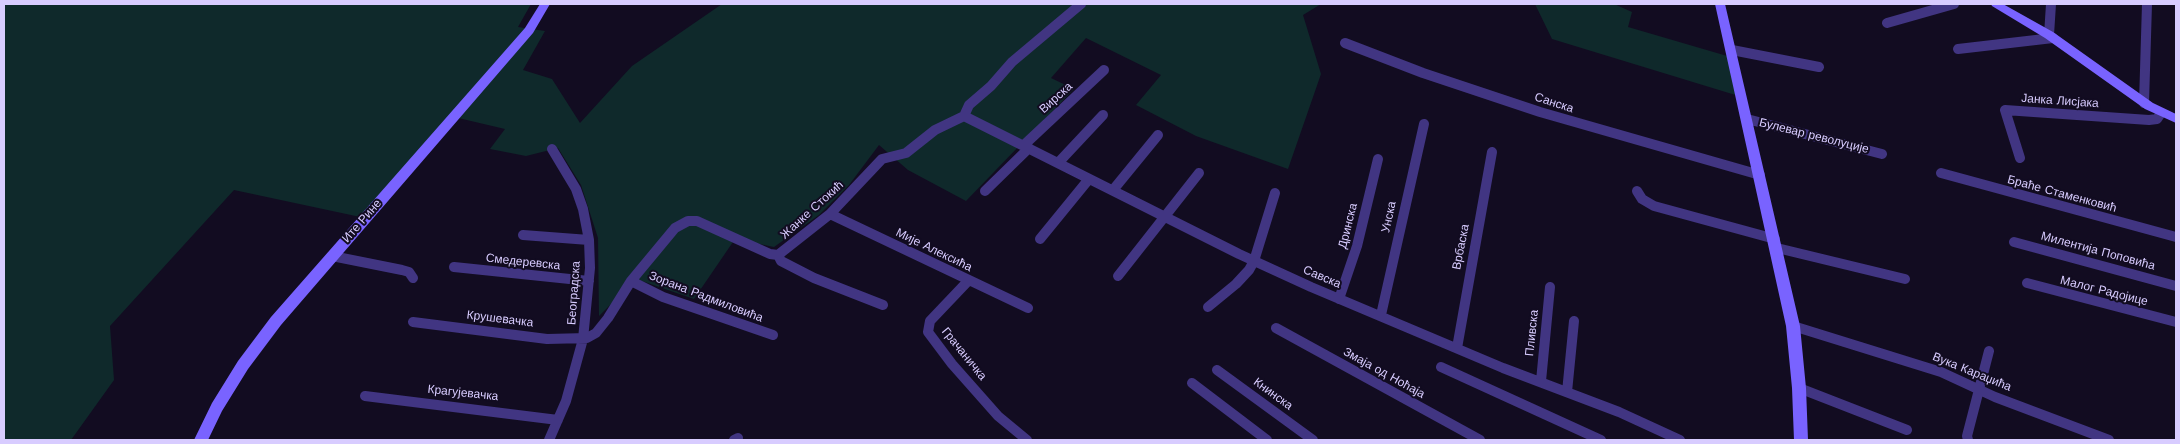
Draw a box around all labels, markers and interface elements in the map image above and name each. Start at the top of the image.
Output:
street label: Вирска [1036,79,1076,117]
street label: Санска [1533,90,1575,116]
street label: Јанка Лисјака [2021,91,2099,111]
street label: Булевар револуције [1758,115,1870,157]
street label: Браће Стаменковић [2006,172,2118,216]
street label: Жанке Стокић [777,178,847,242]
street label: Ите Рине [339,196,385,246]
street label: Унска [1379,200,1399,234]
street label: Дринска [1335,202,1361,250]
street label: Врбаска [1450,223,1472,271]
street label: Мије Алексића [893,225,975,275]
street label: Милентија Поповића [2039,229,2157,273]
street label: Смедеревска [485,251,561,273]
street label: Београдска [565,261,583,325]
street label: Савска [1301,263,1343,291]
street label: Зорана Радмиловића [647,269,765,325]
street label: Малог Радојице [2059,273,2149,309]
street label: Крушевачка [466,308,534,330]
street label: Пливска [1522,309,1542,357]
street label: Грачаничка [938,325,990,383]
street label: Змаја од Ноћаја [1341,345,1427,401]
street label: Вука Караџића [1930,350,2014,394]
street label: Книнска [1251,375,1295,413]
street label: Крагујевачка [427,382,499,404]

